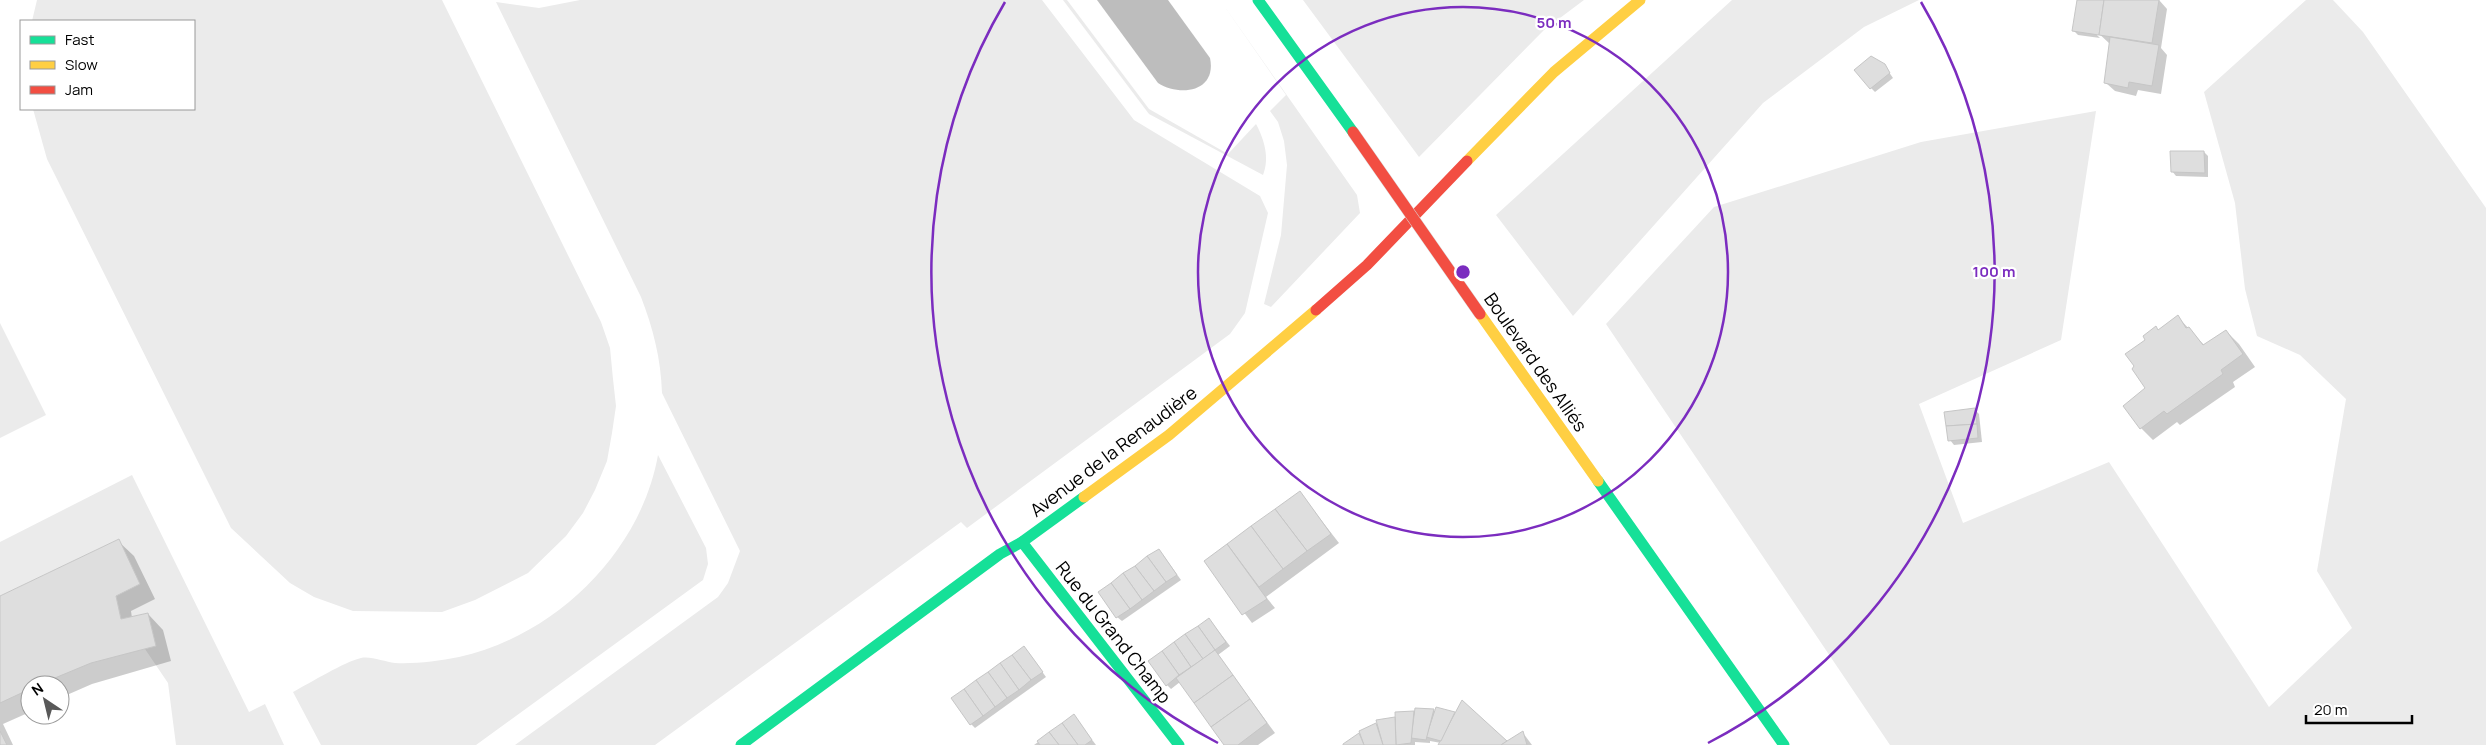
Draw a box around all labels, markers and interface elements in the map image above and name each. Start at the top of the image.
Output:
text: 50 m [1536,12,1572,33]
legend [20,20,195,110]
text: Fast [65,29,94,50]
text: Slow [65,54,98,75]
text: Jam [65,79,93,100]
text: 100 m [1973,261,2015,282]
centre of rings [1454,263,1472,281]
street label: Boulevard des Alliés [1479,288,1593,436]
street label: Avenue de la Renaudière [1025,380,1201,522]
street label: Rue du Grand Champ [1051,556,1177,708]
north arrow [20,675,70,725]
text: N [28,678,47,700]
scale bar [2306,692,2412,724]
text: 20 m [2314,699,2347,720]

